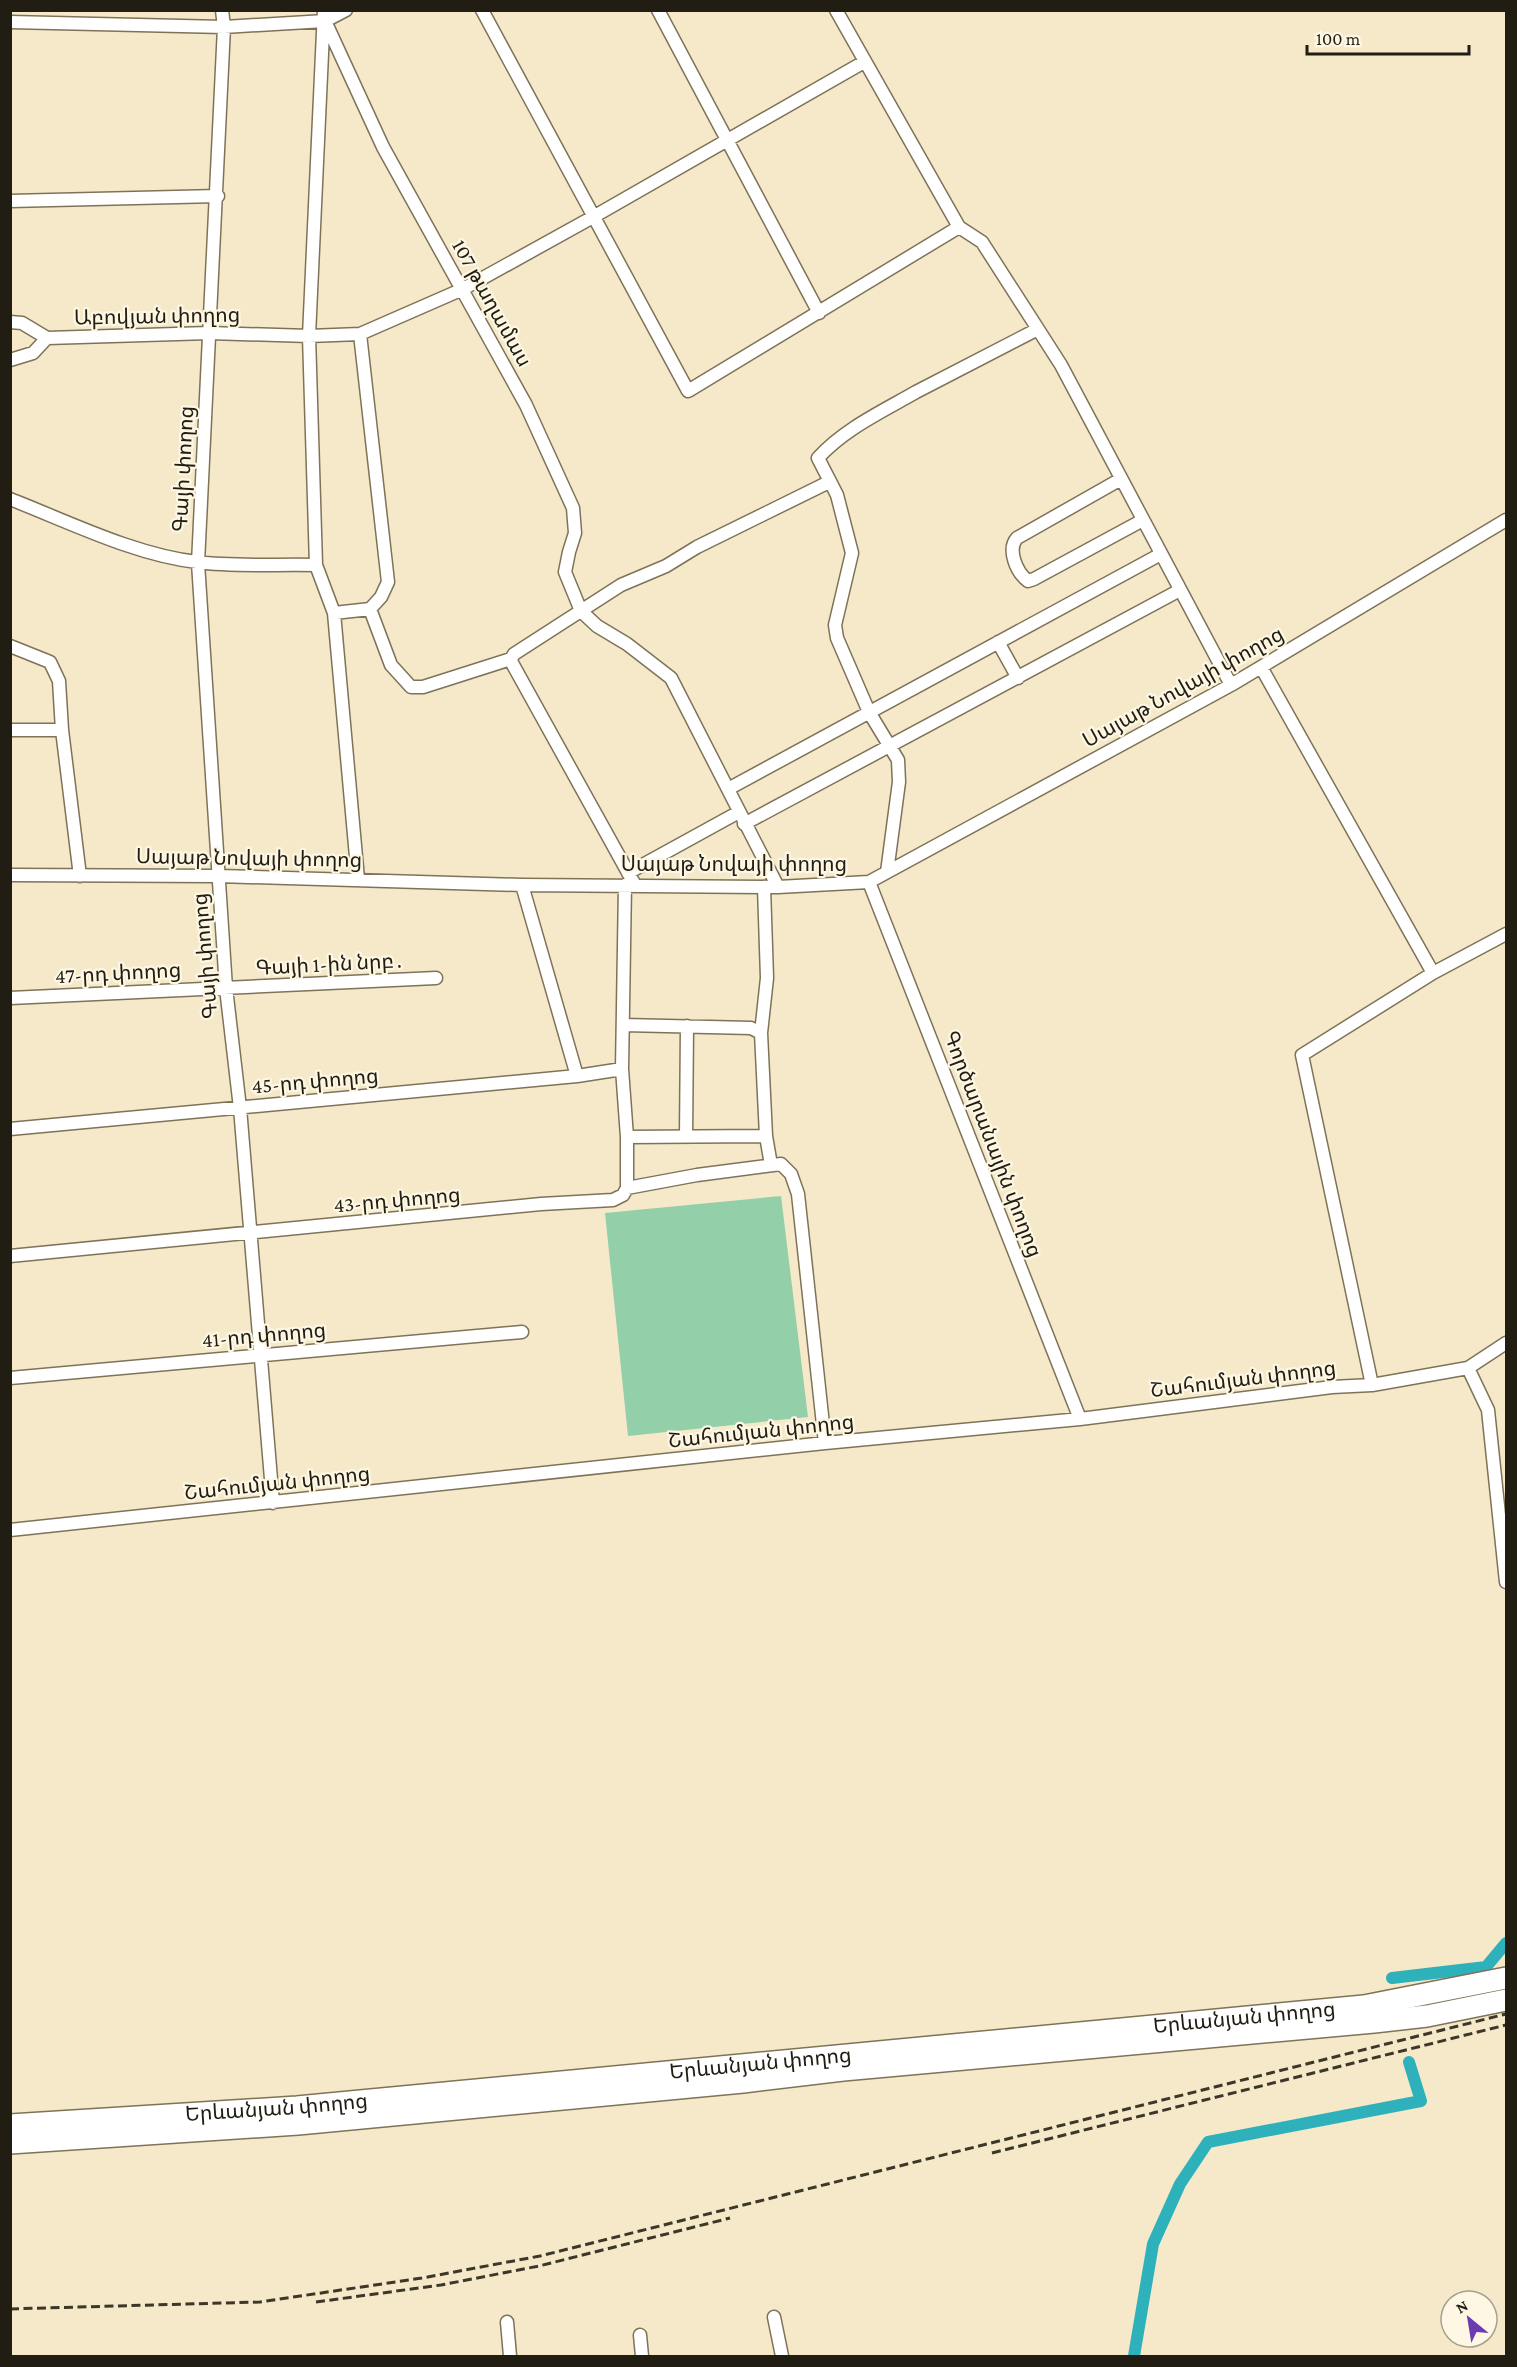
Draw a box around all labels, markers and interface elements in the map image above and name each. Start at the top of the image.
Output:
scale bar [1307,18,1469,56]
text: 100 m [1316,29,1361,49]
street label: 107 թաղամաս [447,235,537,371]
street label: Աբովյան փողոց [74,303,240,329]
street label: Գայի փողոց [168,405,198,533]
street label: Սայաթ Նովայի փողոց [1078,622,1288,752]
street label: Սայաթ Նովայի փողոց [136,844,362,872]
street label: Սայաթ Նովայի փողոց [621,852,847,876]
street label: Գայի փողոց [188,892,222,1020]
street label: Գայի 1-ին նրբ․ [255,948,405,980]
street label: 47-րդ փողոց [54,958,182,988]
street label: Գործարանային փողոց [939,1028,1047,1260]
street label: 45-րդ փողոց [251,1063,379,1099]
street label: 43-րդ փողոց [333,1182,461,1218]
street label: 41-րդ փողոց [201,1318,327,1352]
street label: Շահումյան փողոց [1149,1356,1337,1402]
street label: Շահումյան փողոց [667,1409,855,1453]
street label: Շահումյան փողոց [183,1461,371,1505]
street label: Երևանյան փողոց [1152,1997,1336,2038]
street label: Երևանյան փողոց [668,2043,853,2084]
street label: Երևանյան փողոց [184,2088,369,2126]
north arrow [1439,2289,1499,2349]
text: N [1453,2296,1471,2317]

